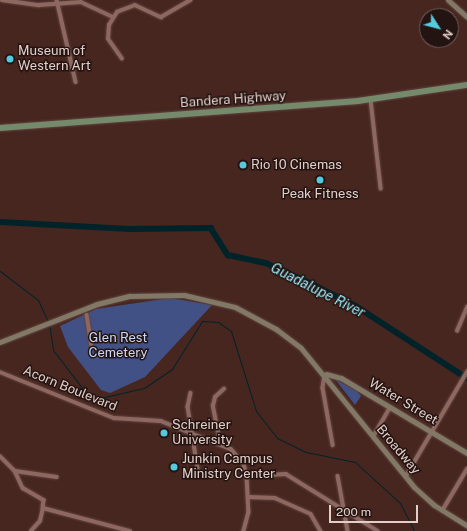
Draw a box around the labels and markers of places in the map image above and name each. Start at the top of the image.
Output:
place label: Museum of Western Art [18,44,91,75]
marker: Museum of Western Art [5,54,15,64]
place label: Rio 10 Cinemas [251,157,342,173]
marker: Rio 10 Cinemas [238,160,248,170]
marker: Peak Fitness [315,175,325,185]
place label: Peak Fitness [281,186,359,202]
place label: Schreiner University [172,418,232,449]
marker: Schreiner University [159,428,169,438]
place label: Junkin Campus Ministry Center [182,452,275,483]
marker: Junkin Campus Ministry Center [169,462,179,472]

